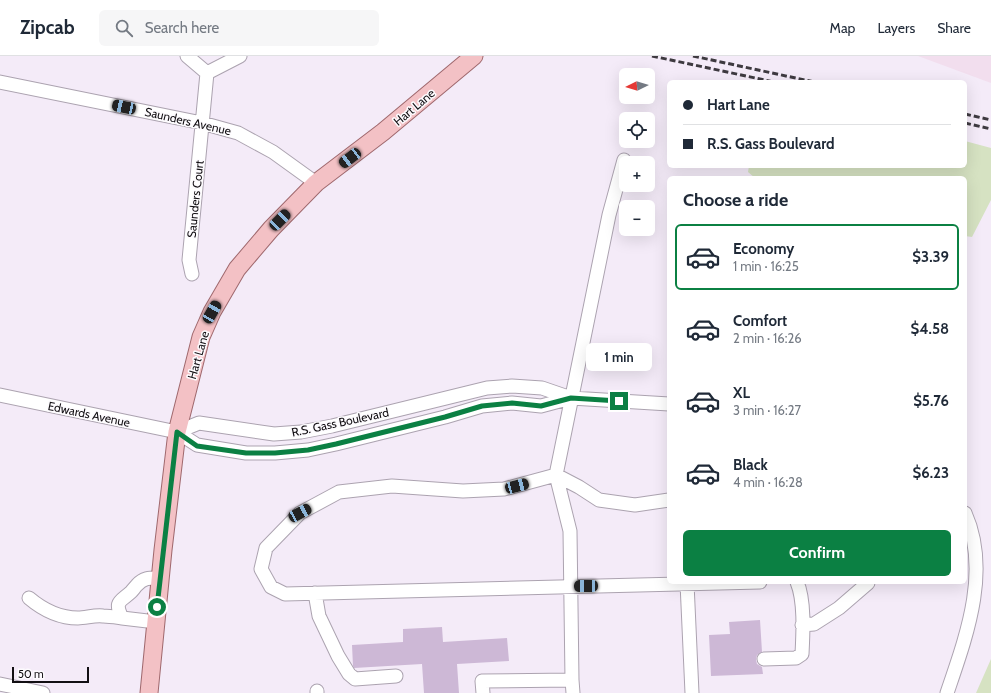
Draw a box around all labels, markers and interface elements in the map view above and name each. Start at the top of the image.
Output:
search box [99,10,379,46]
text: Zipcab [20,16,75,39]
icon: search [113,17,135,39]
text: Search here [145,19,219,37]
text: Map [830,19,855,37]
text: Layers [877,19,915,37]
text: Share [937,19,971,37]
north arrow [619,68,655,104]
map controls [619,68,655,236]
street label: Hart Lane [390,85,438,129]
text: Hart Lane [707,96,770,114]
car [111,99,137,115]
street label: Saunders Avenue [143,104,233,138]
button: locate [619,112,655,148]
text: R.S. Gass Boulevard [707,135,835,153]
car [337,146,363,170]
button: + [619,156,655,192]
street label: Saunders Court [183,159,207,239]
text: Choose a ride [683,189,788,211]
button: − [619,200,655,236]
car [267,207,293,233]
icon: car [685,239,721,275]
text: Economy [733,240,794,258]
text: $3.39 [912,248,949,266]
text: 1 min · 16:25 [733,258,799,274]
car [201,299,223,325]
icon: car [685,311,721,347]
text: Comfort [733,312,787,330]
text: $4.58 [911,320,949,338]
street label: Hart Lane [184,329,212,381]
text: 2 min · 16:26 [733,330,802,346]
callout: 1 min [586,343,652,371]
text: 1 min [604,349,634,365]
icon: car [685,383,721,419]
text: XL [733,384,750,402]
route end [610,392,628,410]
text: $5.76 [913,392,949,410]
street label: Edwards Avenue [47,398,131,430]
text: 3 min · 16:27 [733,402,801,418]
street label: R.S. Gass Boulevard [290,404,390,440]
icon: car [685,455,721,491]
text: Black [733,456,768,474]
text: $6.23 [913,464,949,482]
text: 4 min · 16:28 [733,474,803,490]
car [504,477,530,495]
car [287,502,313,524]
button: Confirm [683,530,951,576]
car [574,580,598,592]
route start [148,598,166,616]
scale bar [12,665,89,684]
text: 50 m [18,667,44,681]

